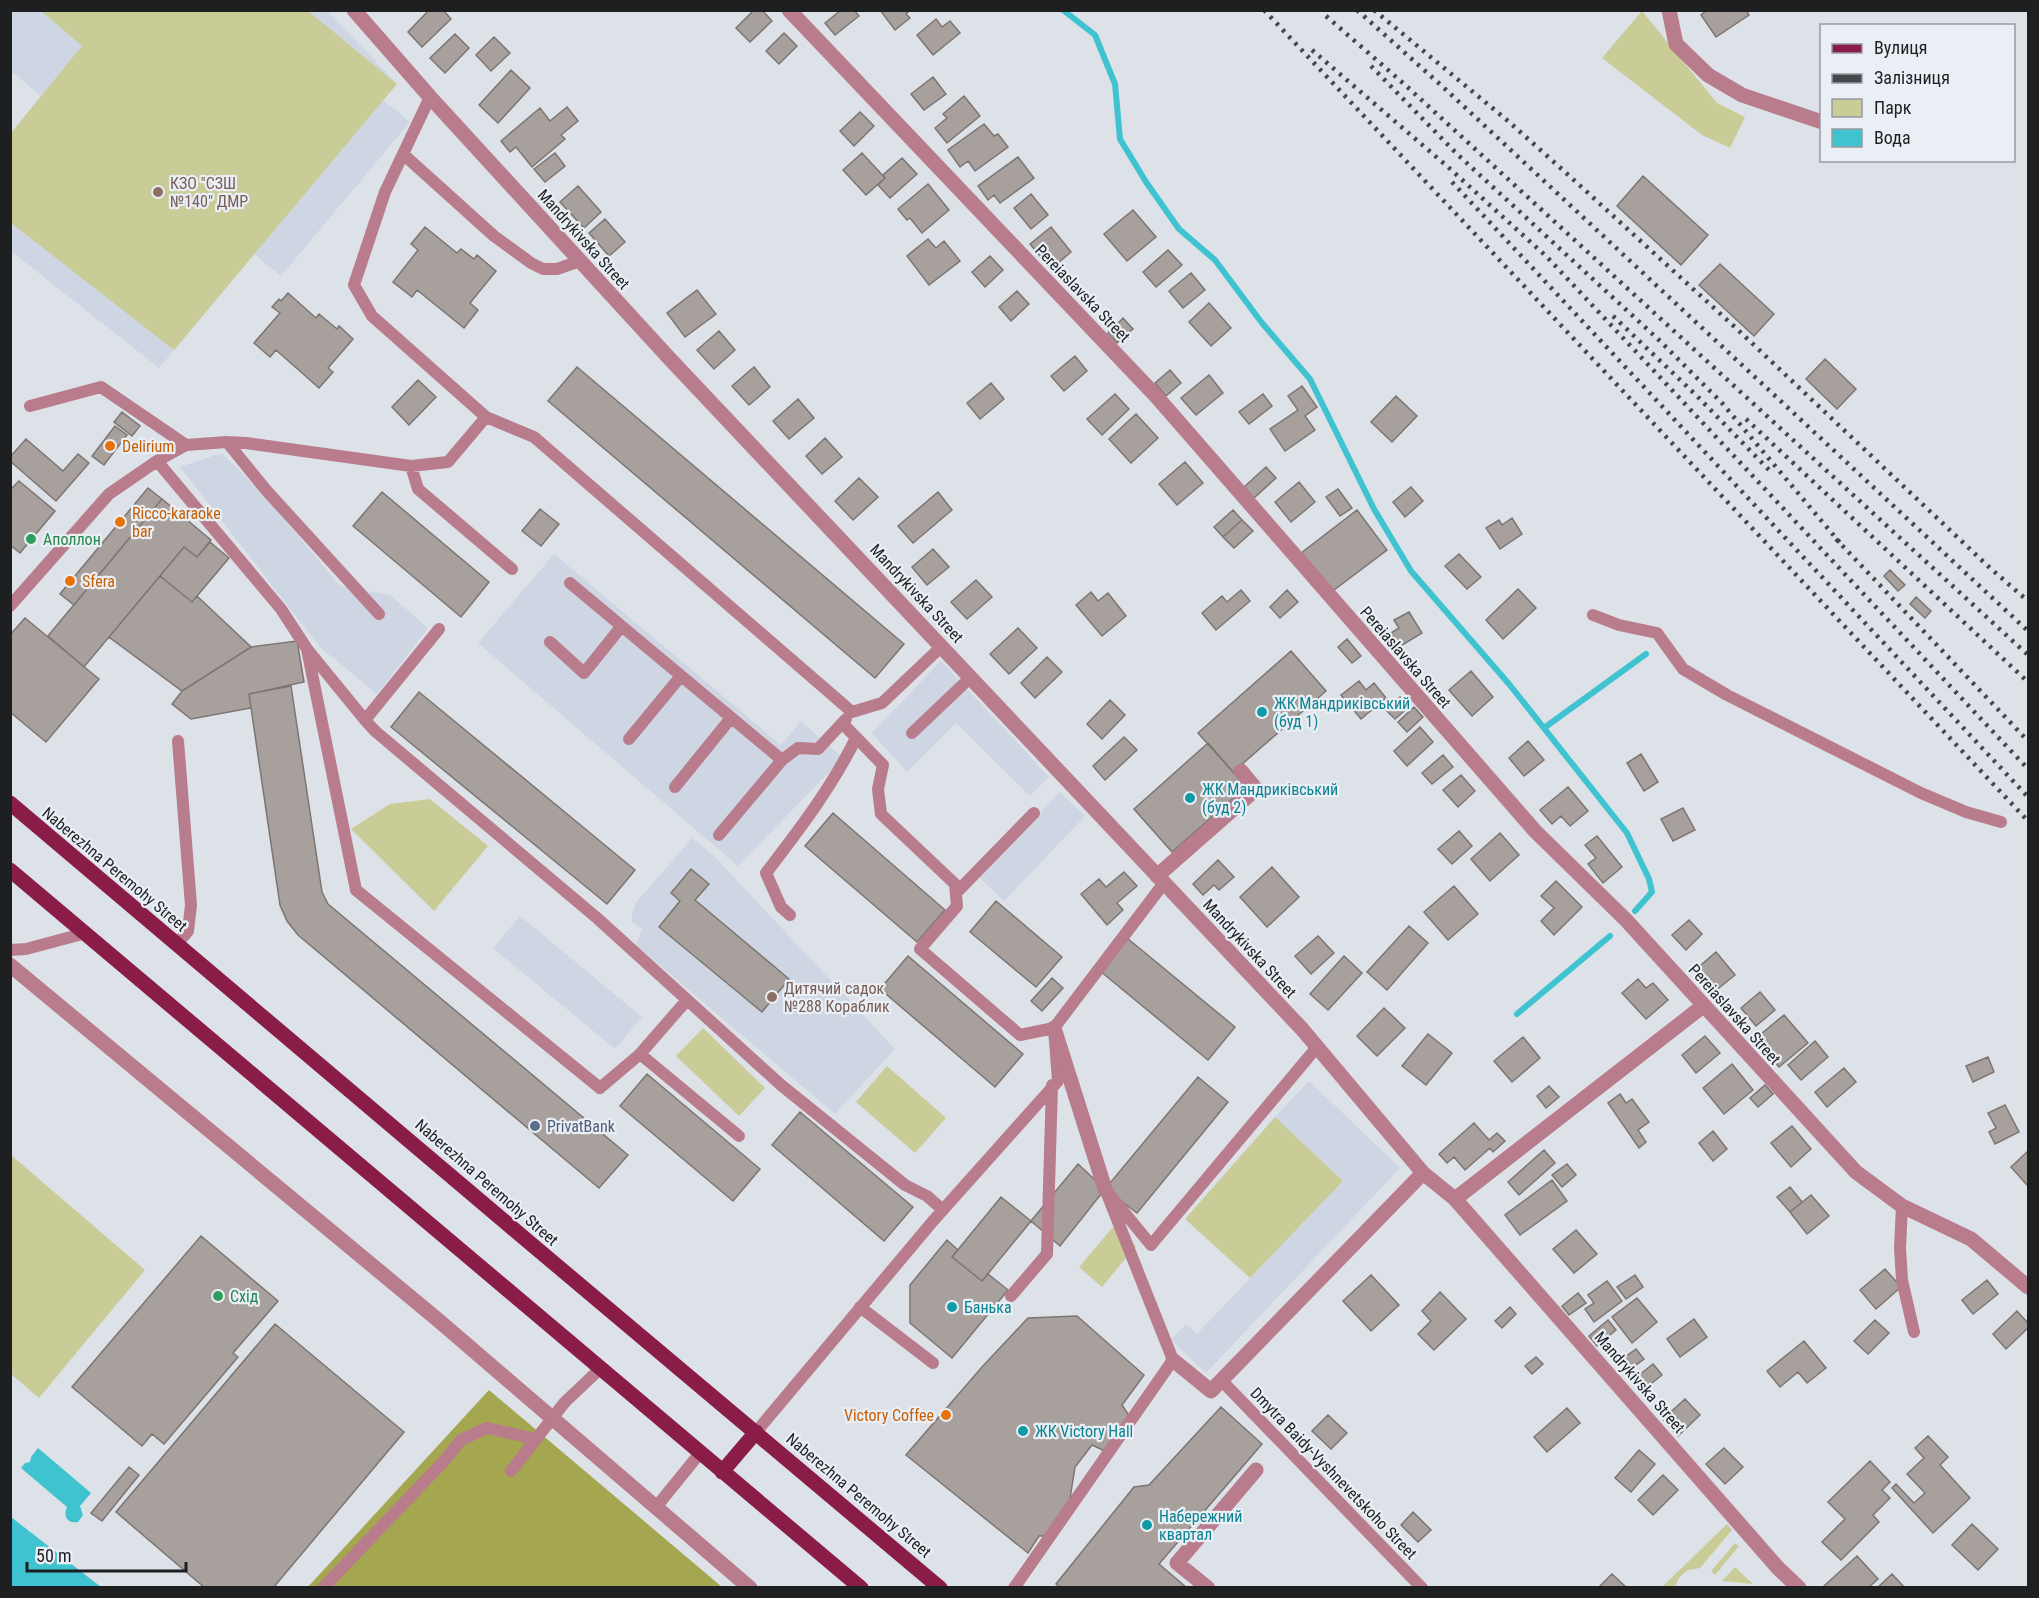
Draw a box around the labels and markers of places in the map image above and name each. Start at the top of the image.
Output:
place label: КЗО "СЗШ №140" ДМР [170,174,248,211]
marker: КЗО "СЗШ №140" ДМР [151,185,165,199]
place label: Delirium [122,437,174,456]
marker: Delirium [103,439,117,453]
place label: Ricco-karaoke bar [132,504,221,541]
marker: Ricco-karaoke bar [113,515,127,529]
place label: Аполлон [43,530,101,549]
marker: Аполлон [24,532,38,546]
place label: Sfera [82,572,115,591]
marker: Sfera [63,574,77,588]
place label: ЖК Мандриківський (буд 1) [1274,694,1410,731]
marker: ЖК Мандриківський (буд 1) [1255,705,1269,719]
place label: ЖК Мандриківський (буд 2) [1202,780,1338,817]
marker: ЖК Мандриківський (буд 2) [1183,791,1197,805]
place label: Дитячий садок №288 Кораблик [784,979,890,1016]
marker: Дитячий садок №288 Кораблик [765,990,779,1004]
place label: PrivatBank [547,1117,616,1136]
marker: PrivatBank [528,1119,542,1133]
place label: Схід [230,1287,259,1306]
marker: Схід [211,1289,225,1303]
place label: Банька [964,1298,1012,1317]
marker: Банька [945,1300,959,1314]
place label: Victory Coffee [844,1406,934,1425]
marker: Victory Coffee [939,1408,953,1422]
place label: ЖК Victory Hall [1035,1422,1133,1441]
marker: ЖК Victory Hall [1016,1424,1030,1438]
place label: Набережний квартал [1159,1507,1242,1544]
marker: Набережний квартал [1140,1518,1154,1532]

